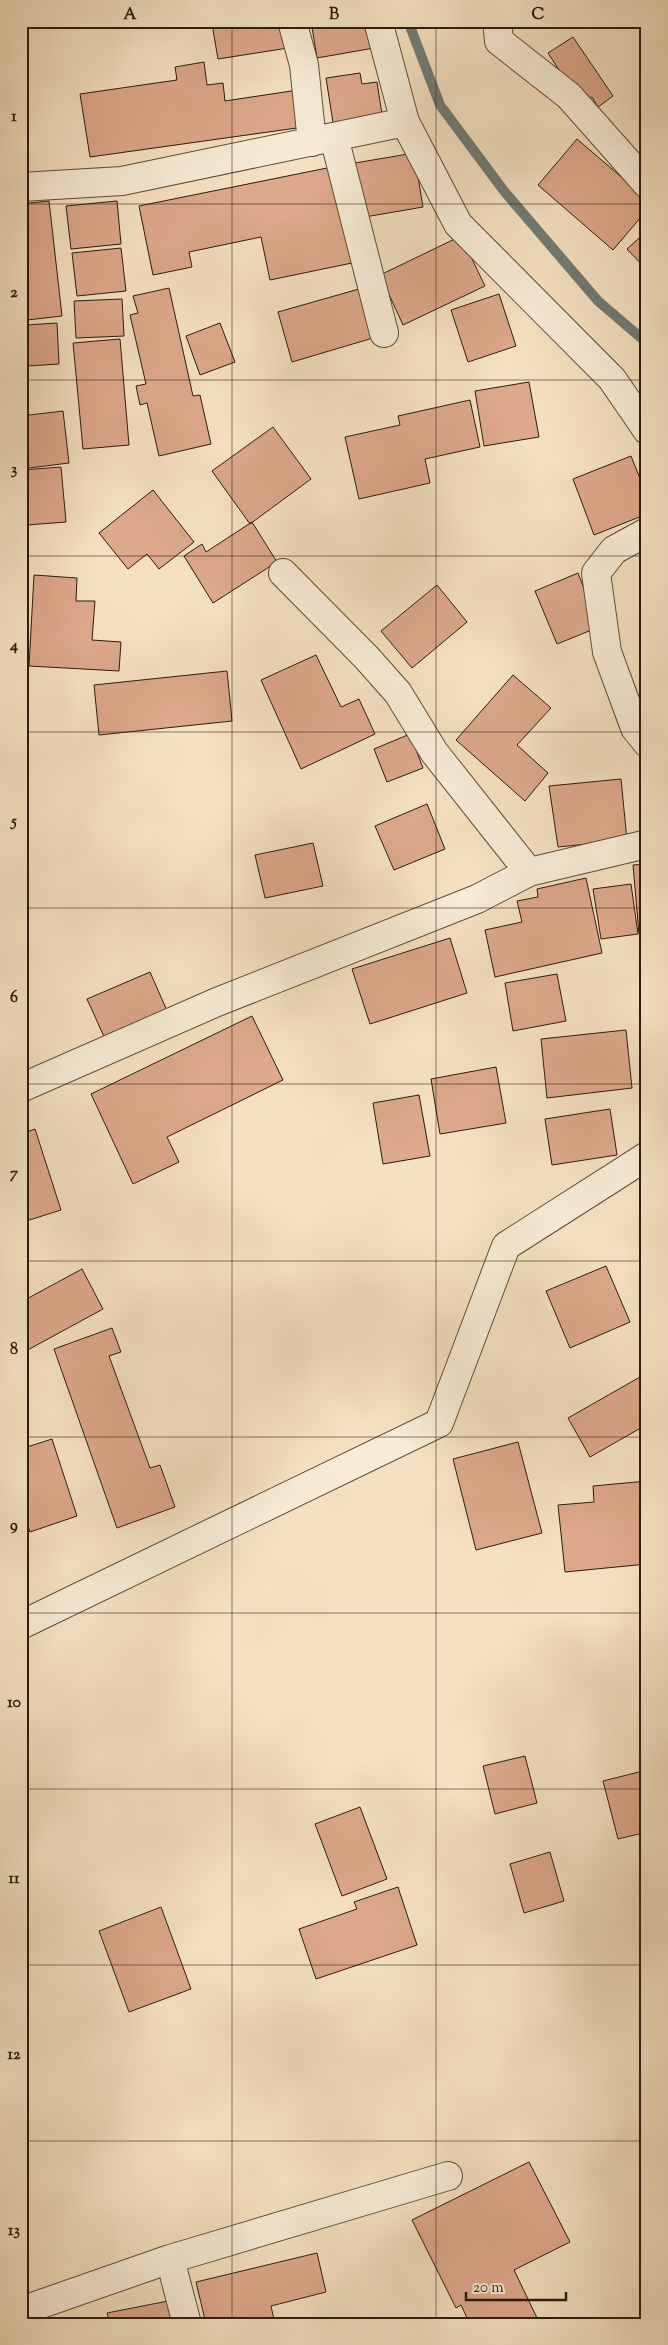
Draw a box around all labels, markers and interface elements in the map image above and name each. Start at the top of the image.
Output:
text: A [124,4,137,27]
text: B [329,4,339,27]
text: C [532,4,545,27]
text: 1 [11,106,17,129]
text: 2 [10,282,18,305]
text: 3 [11,459,18,482]
text: 4 [9,635,18,658]
text: 5 [9,811,17,834]
text: 6 [10,987,18,1010]
text: 7 [10,1163,19,1186]
text: 8 [10,1339,18,1362]
text: 9 [10,1515,18,1538]
text: 10 [7,1692,21,1715]
text: 11 [9,1868,20,1891]
text: 12 [8,2044,21,2067]
text: 13 [8,2220,20,2243]
scale bar [466,2270,566,2302]
text: 20 m [473,2278,504,2299]

